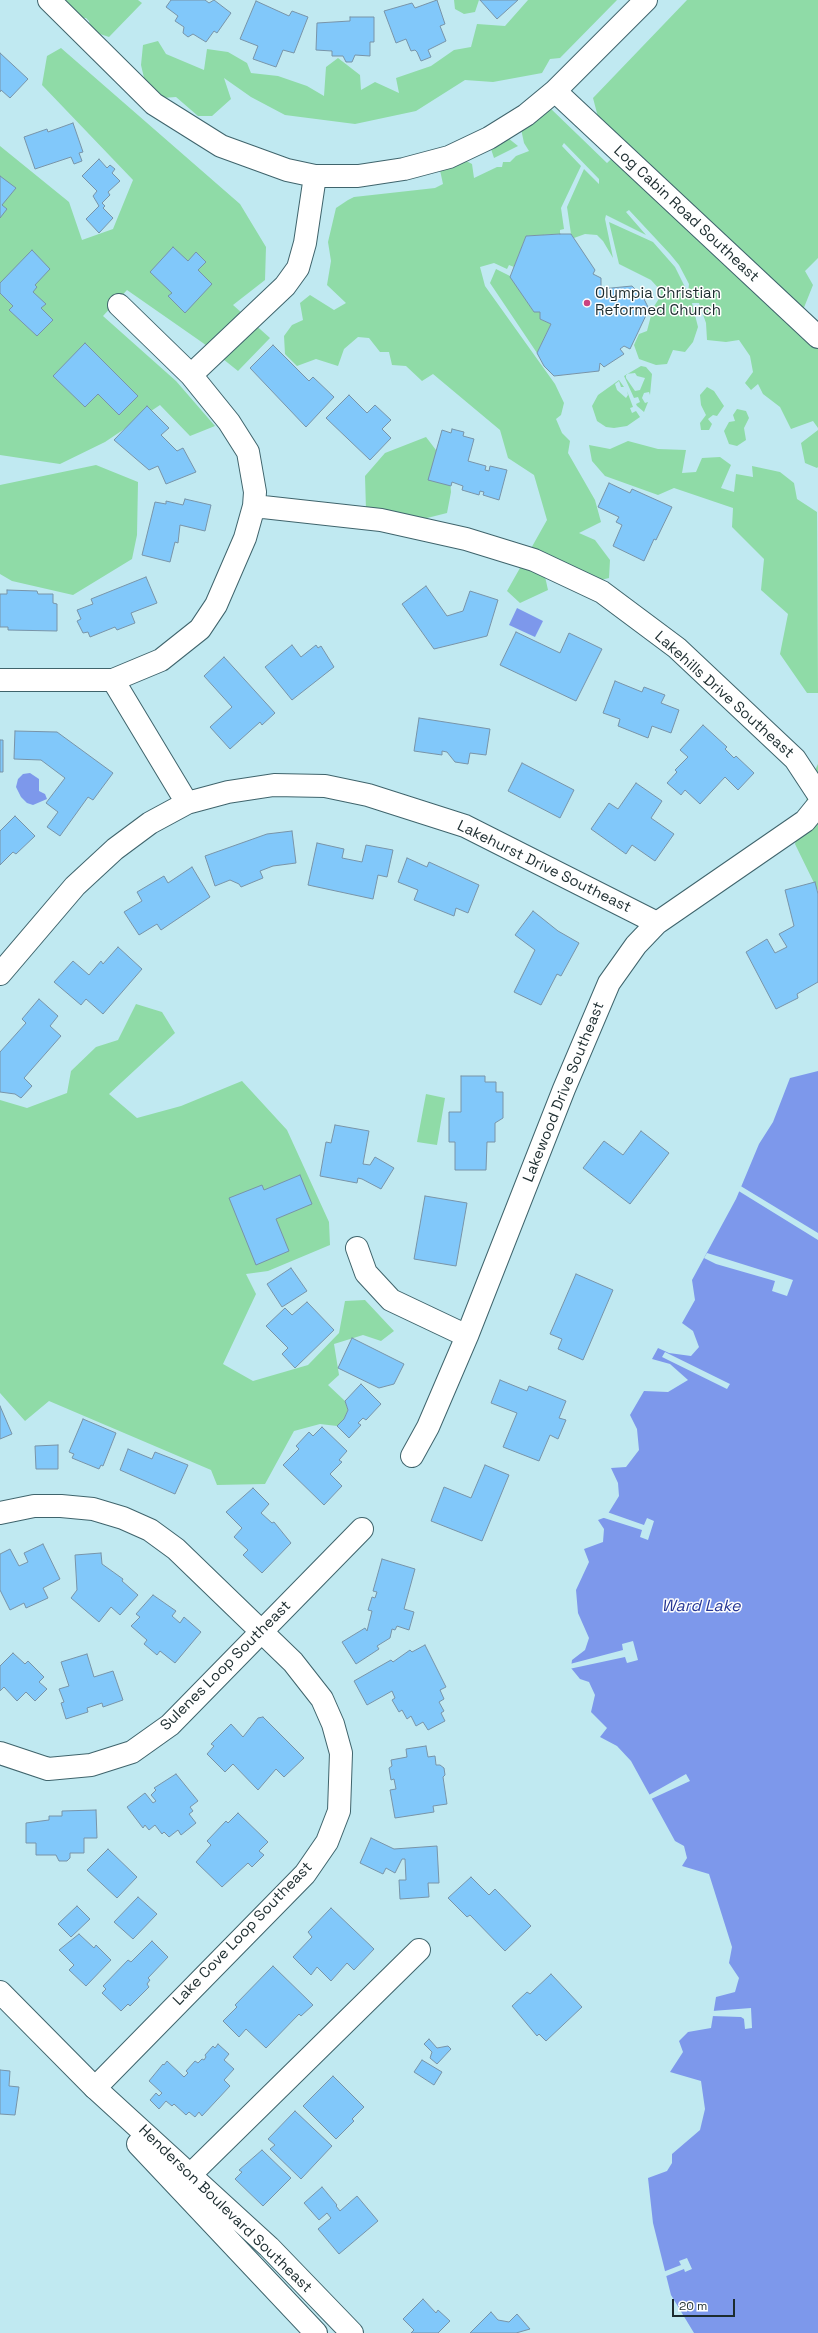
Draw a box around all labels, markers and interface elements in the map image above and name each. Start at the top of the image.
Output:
street label: Log Cabin Road Southeast [610,142,762,286]
place label: Olympia Christian Reformed Church [595,285,721,320]
marker: Olympia Christian Reformed Church [582,298,592,308]
street label: Lakehills Drive Southeast [651,628,797,762]
street label: Lakehurst Drive Southeast [454,817,634,917]
street label: Lakewood Drive Southeast [520,999,608,1185]
street label: Sulenes Loop Southeast [157,1597,295,1735]
water label: Ward Lake [662,1597,740,1617]
street label: Lake Cove Loop Southeast [170,1859,316,2009]
street label: Henderson Boulevard Southeast [135,2121,315,2297]
scale bar [674,2291,737,2317]
text: 20 m [679,2298,707,2314]

